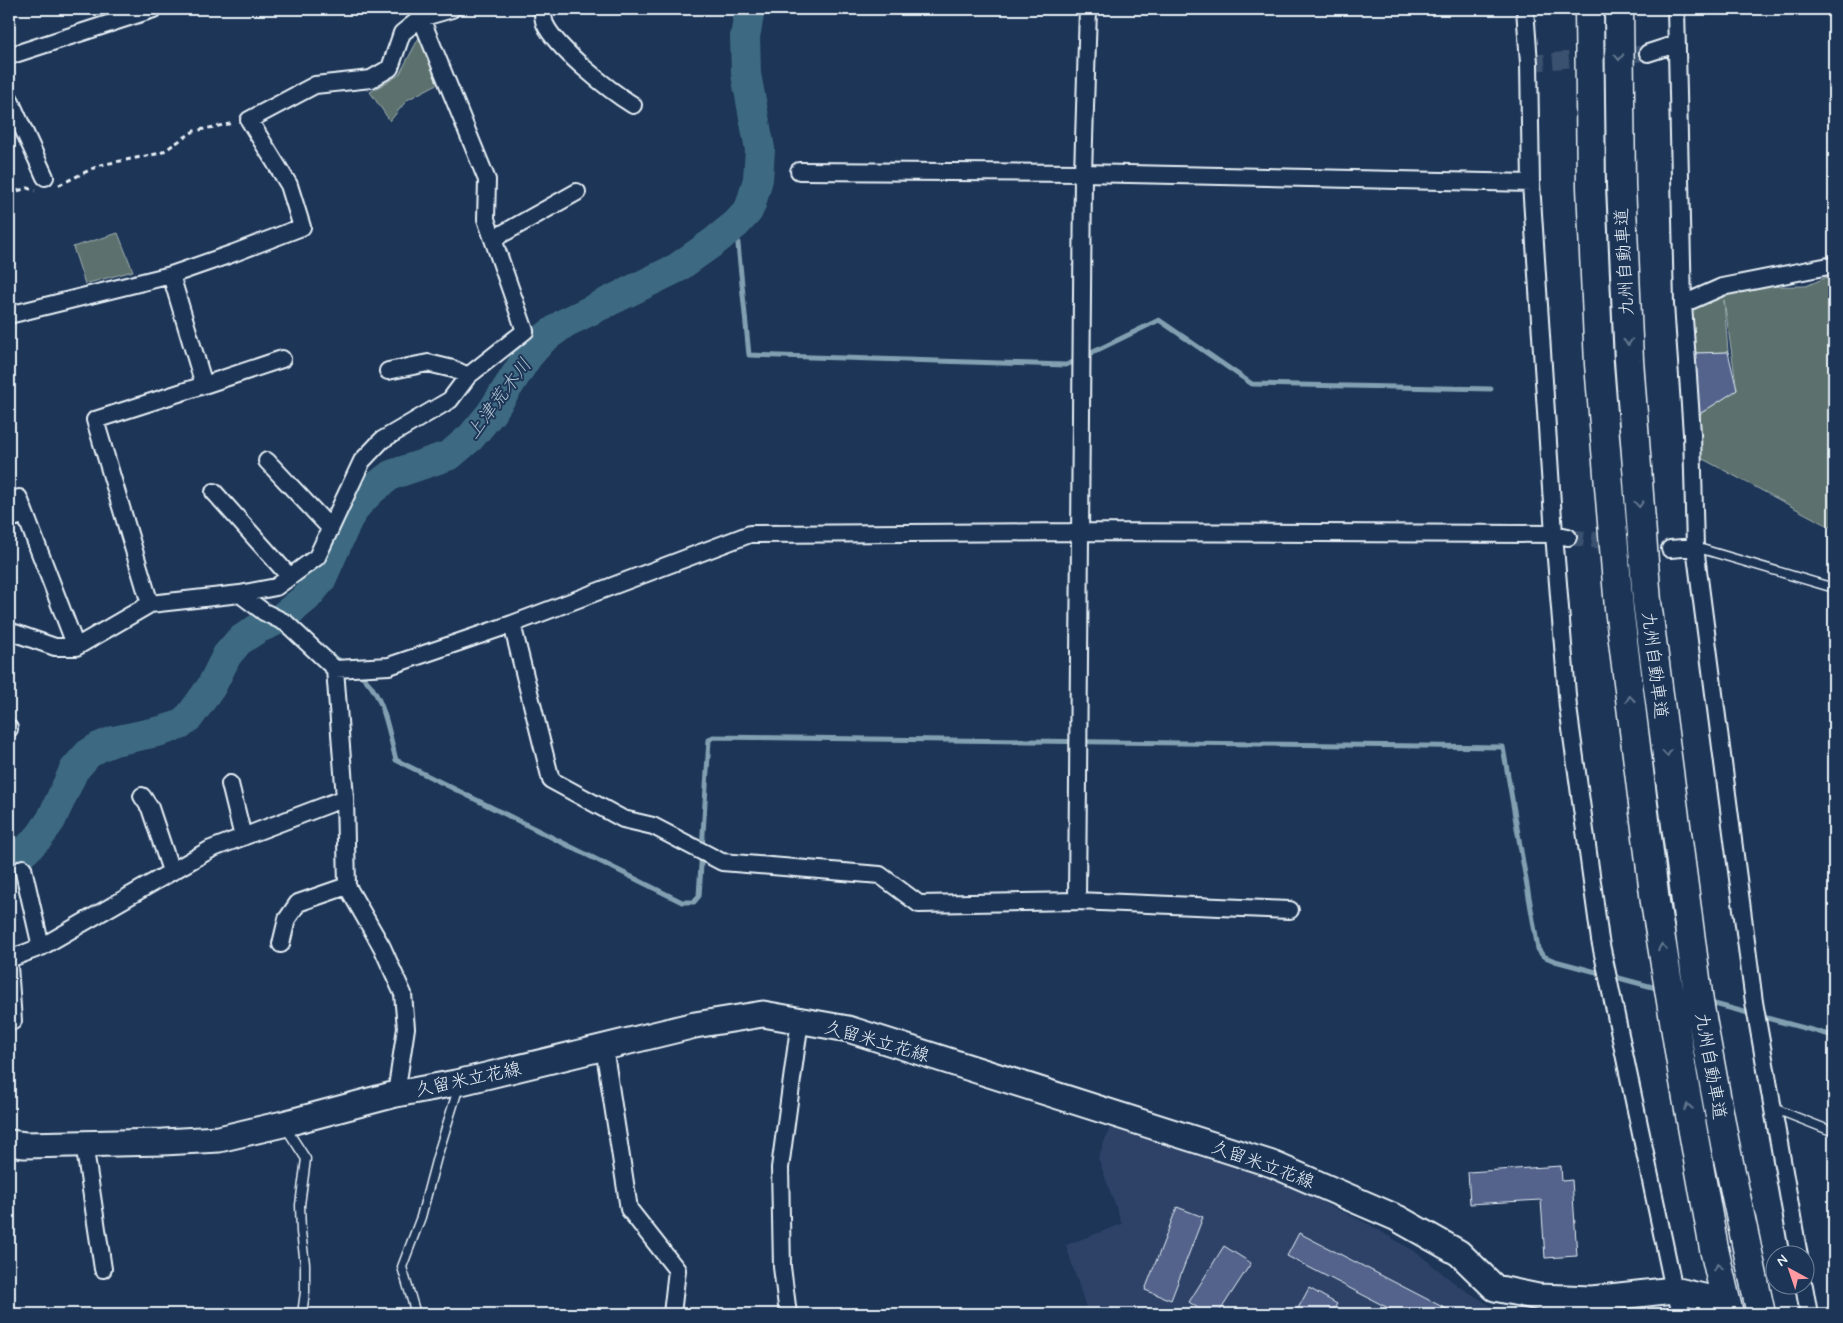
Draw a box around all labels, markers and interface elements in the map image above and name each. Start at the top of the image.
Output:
one-way arrow [1614,54,1624,62]
street label: 九州自動車道 [1610,207,1640,317]
one-way arrow [1622,339,1633,347]
water label: 上津荒木川 [461,353,538,444]
one-way arrow [1634,501,1645,509]
street label: 九州自動車道 [1636,610,1672,720]
one-way arrow [1625,694,1636,702]
one-way arrow [1661,749,1671,757]
one-way arrow [1657,942,1668,950]
street label: 九州自動車道 [1689,1011,1731,1121]
street label: 久留米立花線 [822,1016,932,1068]
street label: 久留米立花線 [413,1057,524,1103]
one-way arrow [1684,1103,1694,1111]
street label: 久留米立花線 [1208,1135,1318,1195]
north arrow [1766,1246,1816,1296]
text: N [1773,1251,1792,1271]
one-way arrow [1713,1262,1724,1271]

